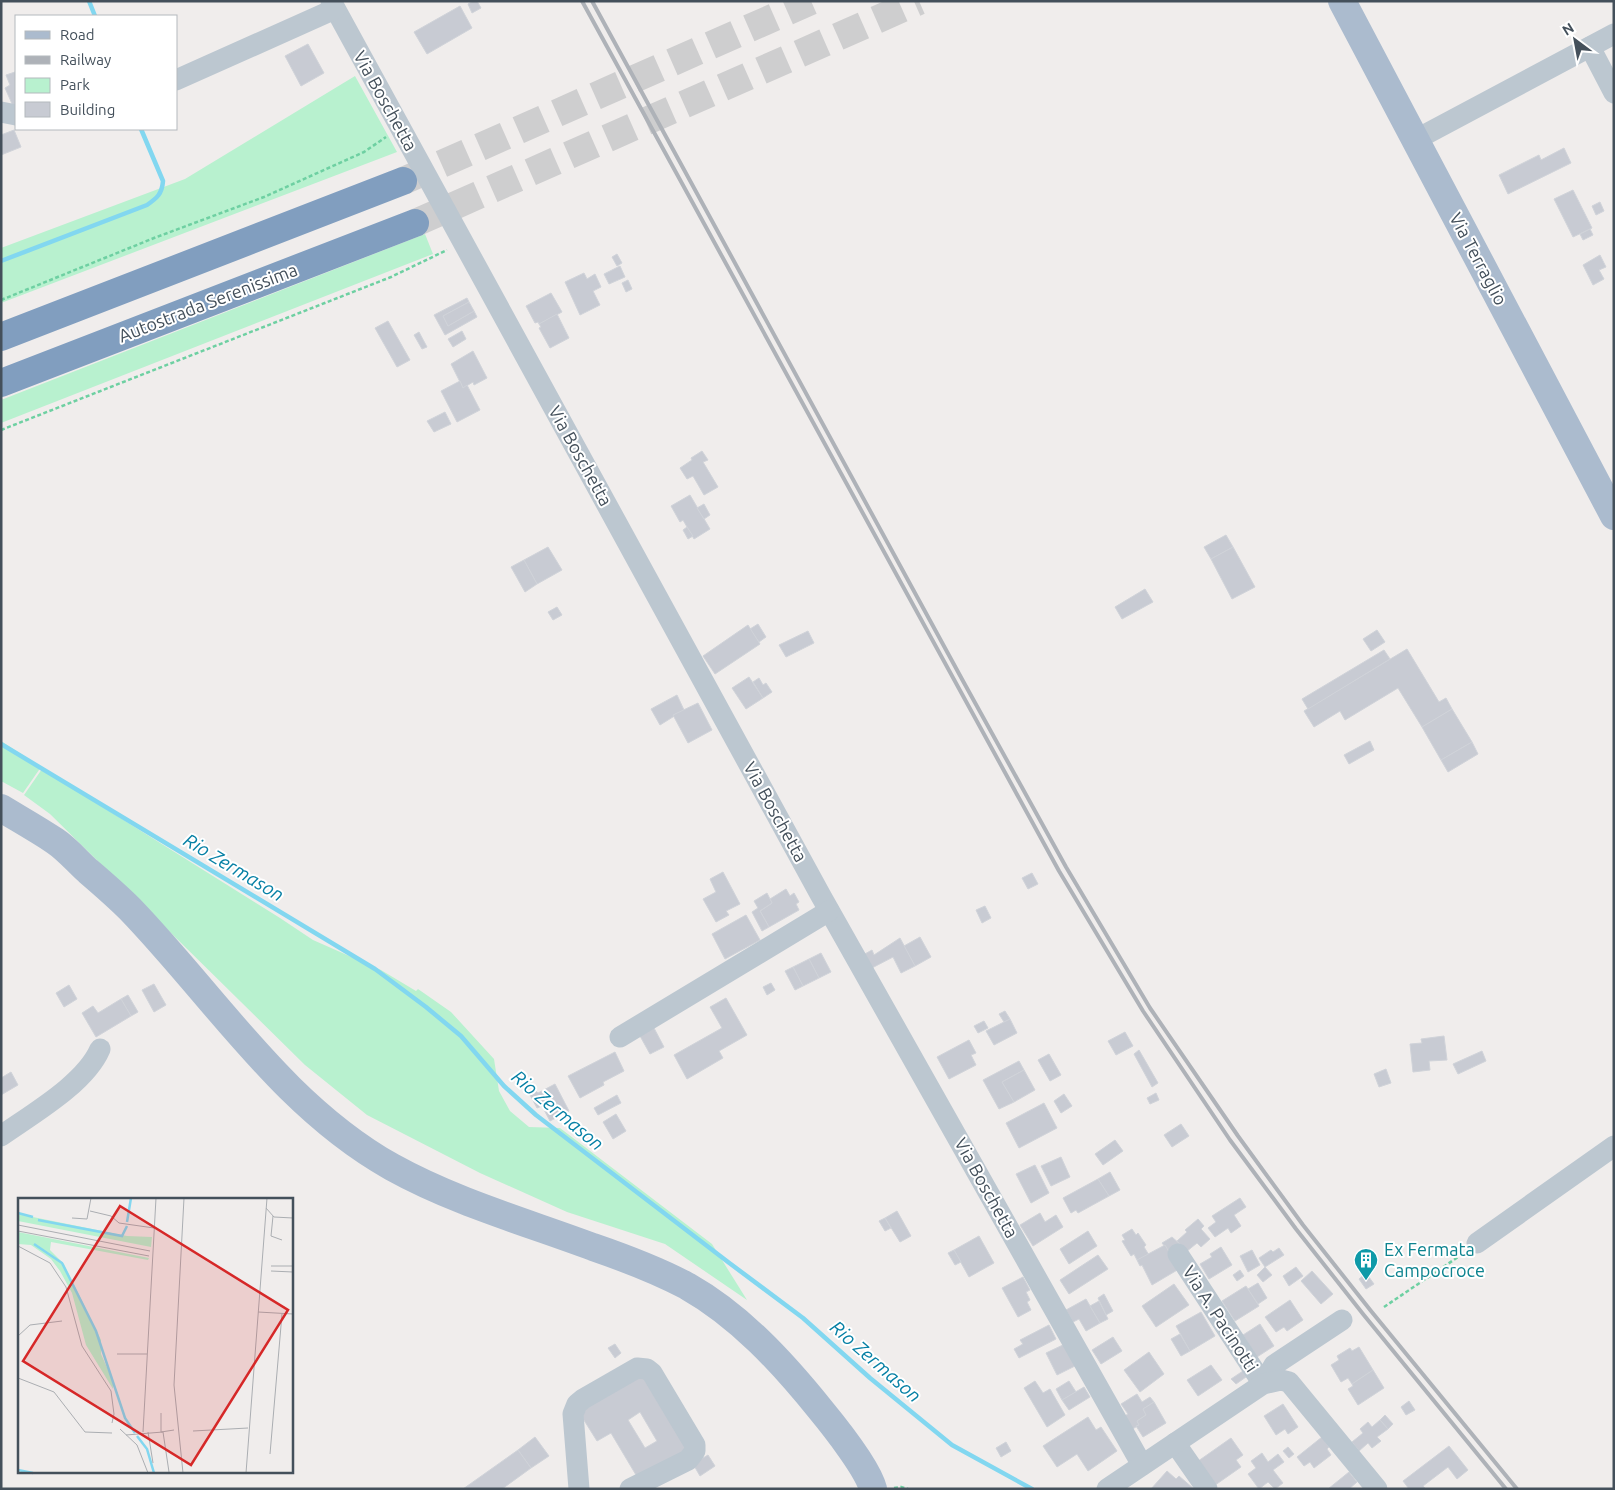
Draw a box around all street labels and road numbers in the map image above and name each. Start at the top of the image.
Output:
street label: Via Boschetta [350,47,422,154]
street label: Via Terraglio [1446,209,1512,308]
street label: Autostrada Serenissima [115,259,300,345]
street label: Via Boschetta [545,402,617,509]
street label: Via Boschetta [740,758,812,865]
street label: Via Boschetta [951,1134,1023,1241]
street label: Via A. Pacinotti [1179,1262,1263,1375]

